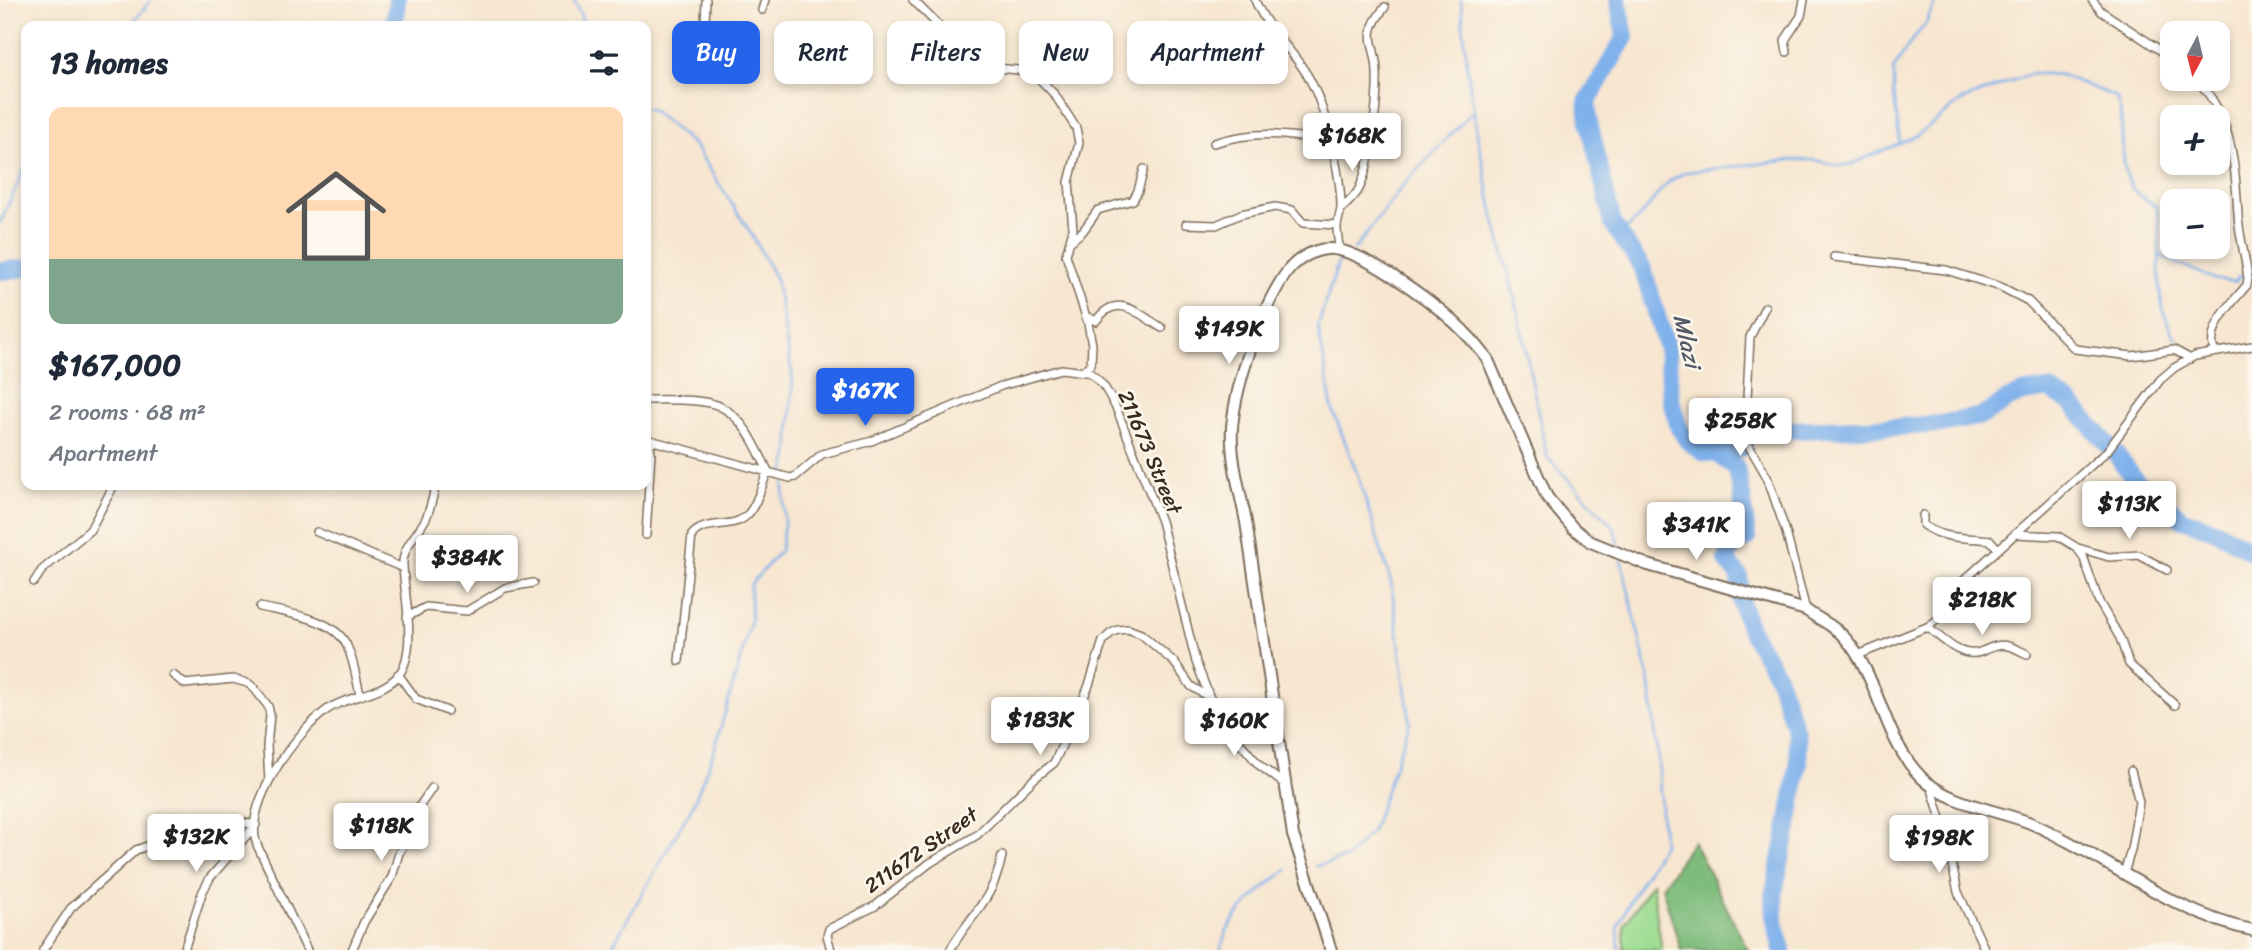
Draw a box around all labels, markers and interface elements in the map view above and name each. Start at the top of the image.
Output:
chip: Buy [672,21,760,84]
chip: Rent [774,21,873,84]
chip: Filters [887,21,1005,84]
chip: New [1019,21,1113,84]
chip: Apartment [1127,21,1288,84]
north arrow [2160,21,2230,91]
map controls [2160,21,2230,259]
text: 13 homes [49,36,168,90]
icon: filters [585,44,623,82]
button: + [2160,105,2230,175]
pin: $168K [1303,114,1401,173]
text: $168K [1319,115,1385,156]
icon: home [273,153,399,279]
button: − [2160,189,2230,259]
pin: $149K [1180,306,1278,366]
text: $149K [1195,308,1263,349]
water label: Mlazi [1661,310,1714,377]
text: $167,000 [49,338,181,392]
pin: $167K [816,368,914,428]
text: $167K [832,370,898,411]
street label: 211673 Street [1107,384,1194,522]
text: 2 rooms · 68 m² [49,392,206,433]
pin: $258K [1691,398,1789,458]
text: $258K [1705,400,1775,441]
text: Apartment [49,433,158,474]
pin: $113K [2080,482,2178,541]
text: $113K [2098,483,2160,524]
pin: $341K [1647,503,1745,562]
text: $341K [1663,504,1729,545]
pin: $384K [418,536,516,595]
text: $384K [432,537,502,578]
pin: $218K [1933,578,2031,637]
text: $218K [1949,579,2015,620]
pin: $183K [991,698,1089,757]
pin: $160K [1185,698,1283,758]
text: $183K [1007,699,1073,740]
text: $160K [1201,700,1267,741]
street label: 211672 Street [856,796,987,904]
pin: $118K [332,804,430,863]
text: $118K [349,805,413,846]
pin: $132K [147,814,245,874]
text: $132K [163,816,229,857]
pin: $198K [1890,816,1988,875]
text: $198K [1905,817,1973,858]

